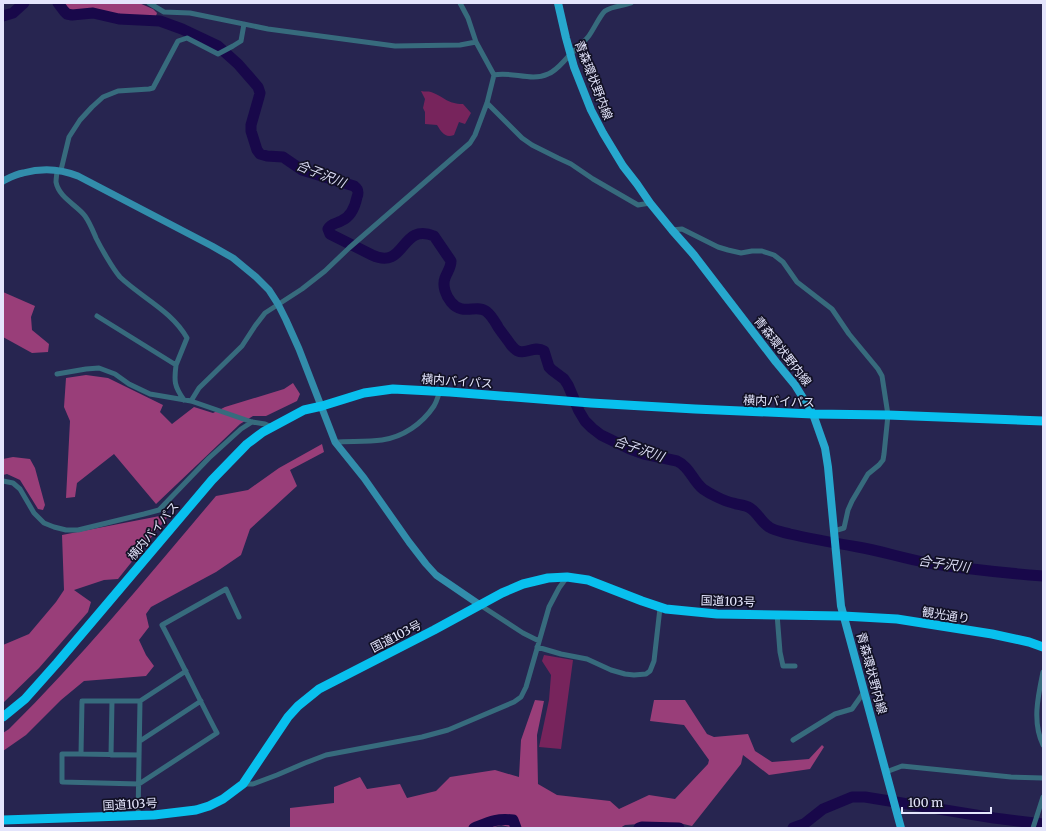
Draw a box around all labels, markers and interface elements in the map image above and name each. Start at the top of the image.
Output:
street label: 青森環状野内線 [572,38,616,122]
water label: 合子沢川 [294,156,350,192]
street label: 青森環状野内線 [751,313,815,389]
street label: 横内バイパス [421,371,493,391]
street label: 横内バイパス [743,392,815,410]
water label: 合子沢川 [612,432,668,466]
street label: 横内バイパス [124,499,182,563]
water label: 合子沢川 [917,552,973,576]
street label: 国道103号 [700,593,756,609]
street label: 観光通り [921,604,971,626]
street label: 国道103号 [368,617,424,655]
street label: 青森環状野内線 [854,630,890,716]
scale bar [902,789,991,815]
street label: 国道103号 [102,795,158,813]
text: 100 m [908,795,943,810]

